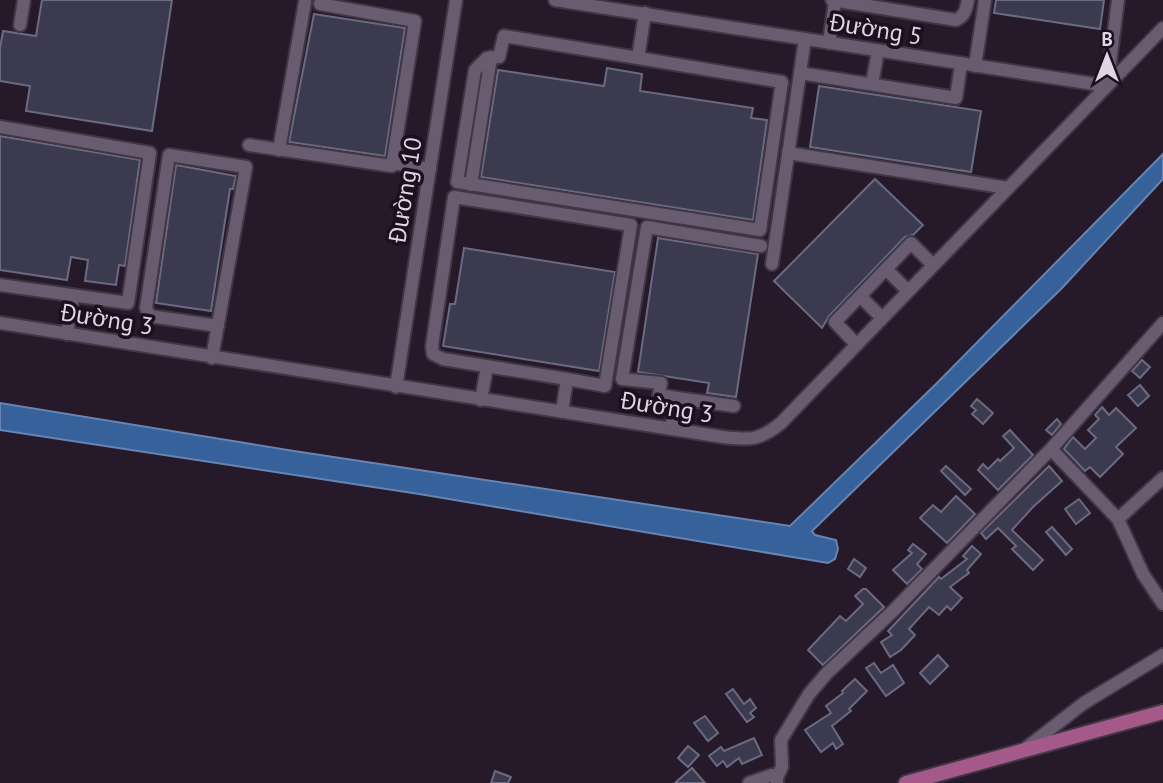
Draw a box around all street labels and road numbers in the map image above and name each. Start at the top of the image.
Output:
street label: Đường 5 [827,6,924,52]
street label: Đường 10 [381,135,429,246]
street label: Đường 3 [58,296,155,342]
street label: Đường 3 [618,384,715,430]

